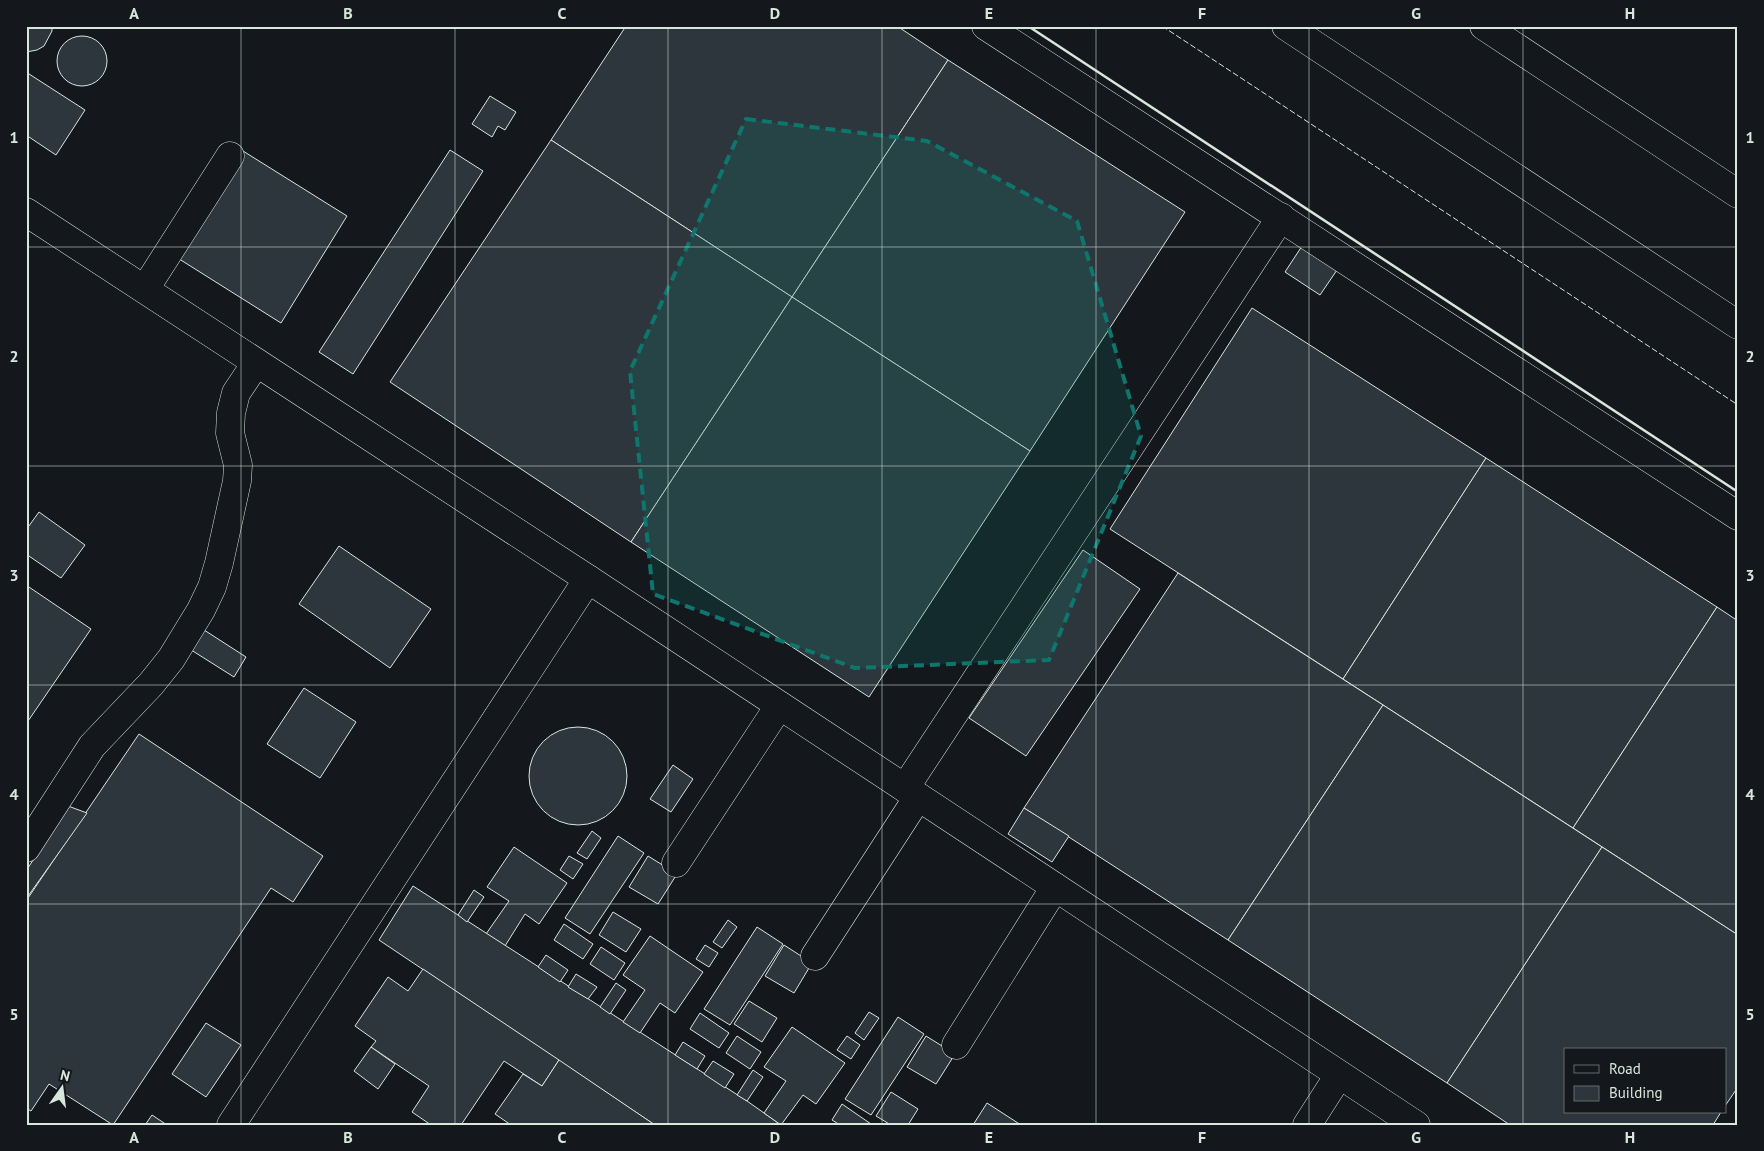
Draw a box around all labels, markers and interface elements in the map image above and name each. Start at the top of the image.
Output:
text: A [129,3,139,23]
text: B [343,3,353,23]
text: C [558,3,567,23]
text: D [770,3,780,23]
text: E [985,3,993,23]
text: F [1198,3,1206,23]
text: G [1411,3,1421,23]
text: H [1625,3,1635,23]
text: 1 [9,127,19,147]
text: 1 [1745,127,1755,147]
text: 2 [9,346,19,366]
text: 2 [1745,346,1755,366]
text: 3 [9,565,19,585]
text: 3 [1745,565,1755,585]
text: 4 [9,784,19,804]
text: 4 [1745,784,1755,804]
text: 5 [9,1004,19,1024]
text: 5 [1745,1004,1755,1024]
legend [1564,1048,1726,1114]
text: Road [1609,1059,1641,1078]
north arrow [38,1064,88,1114]
text: N [59,1066,72,1085]
text: Building [1609,1083,1663,1102]
text: A [129,1127,139,1147]
text: B [343,1127,353,1147]
text: C [558,1127,567,1147]
text: D [770,1127,780,1147]
text: E [985,1127,993,1147]
text: F [1198,1127,1206,1147]
text: G [1411,1127,1421,1147]
text: H [1625,1127,1635,1147]

